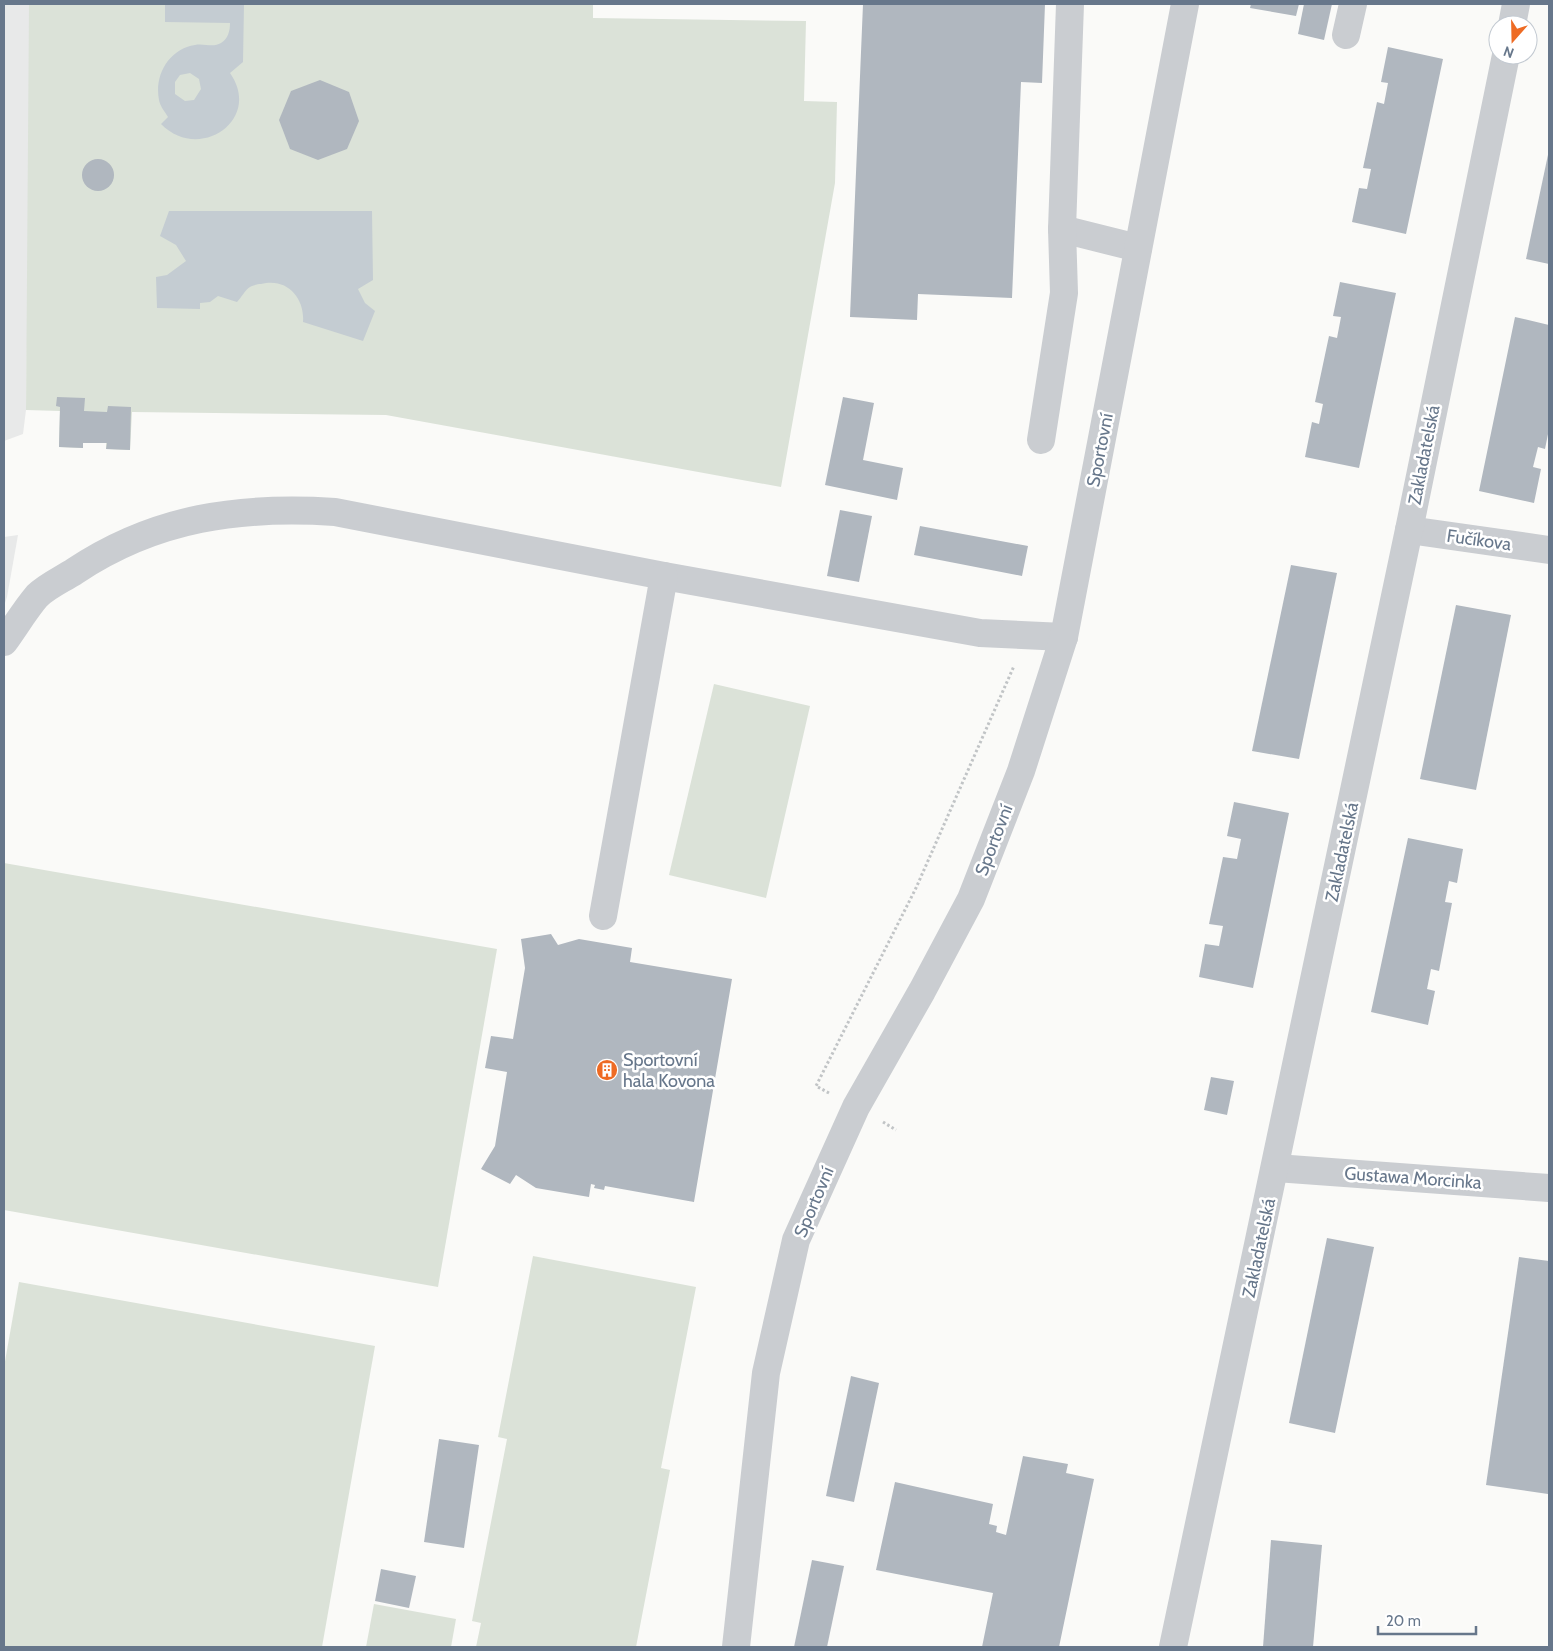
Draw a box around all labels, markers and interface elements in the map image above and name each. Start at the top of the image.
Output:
north arrow [1488,15,1538,65]
text: N [1501,42,1516,62]
street label: Zakladatelská [1404,403,1445,507]
street label: Sportovní [1082,411,1118,489]
street label: Fučíkova [1445,525,1513,555]
street label: Zakladatelská [1321,800,1363,904]
street label: Sportovní [970,801,1018,879]
place label: Sportovní hala Kovona [623,1049,715,1092]
building icon: Sportovní hala Kovona [595,1058,619,1082]
street label: Gustawa Morcinka [1344,1162,1483,1194]
street label: Sportovní [789,1163,839,1241]
street label: Zakladatelská [1238,1196,1280,1300]
scale bar [1378,1604,1476,1636]
text: 20 m [1386,1612,1421,1630]

